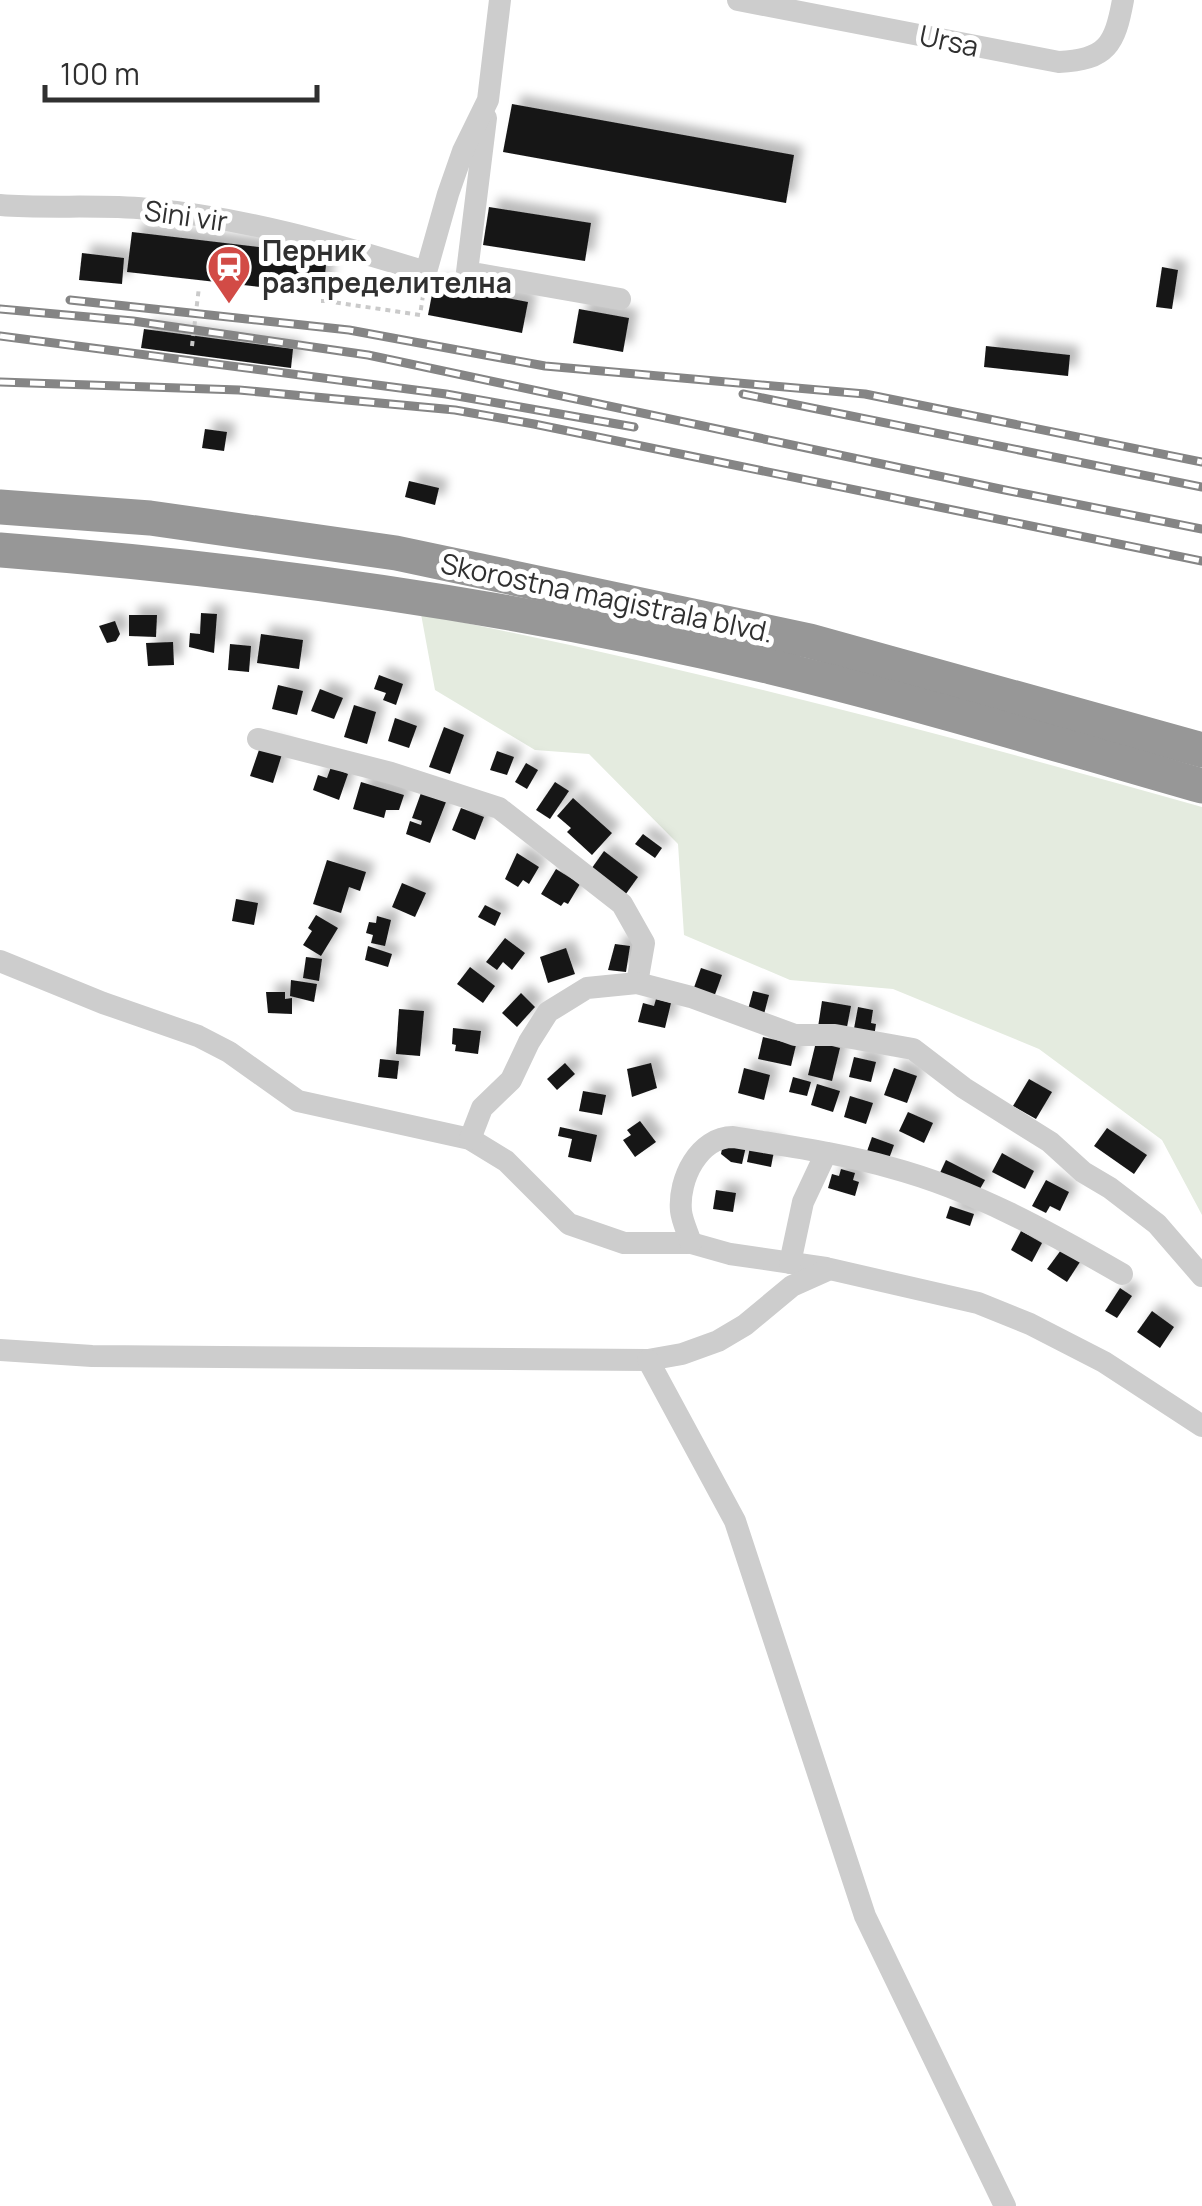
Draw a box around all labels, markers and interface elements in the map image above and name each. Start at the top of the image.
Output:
street label: Ursa [916,15,982,65]
scale bar [45,40,318,102]
text: 100 m [60,53,140,94]
street label: Sini vir [142,190,230,240]
place label: Перник разпределителна [262,231,512,301]
station icon: Перник разпределителна [206,244,252,305]
street label: Skorostna magistrala blvd. [437,543,777,651]

